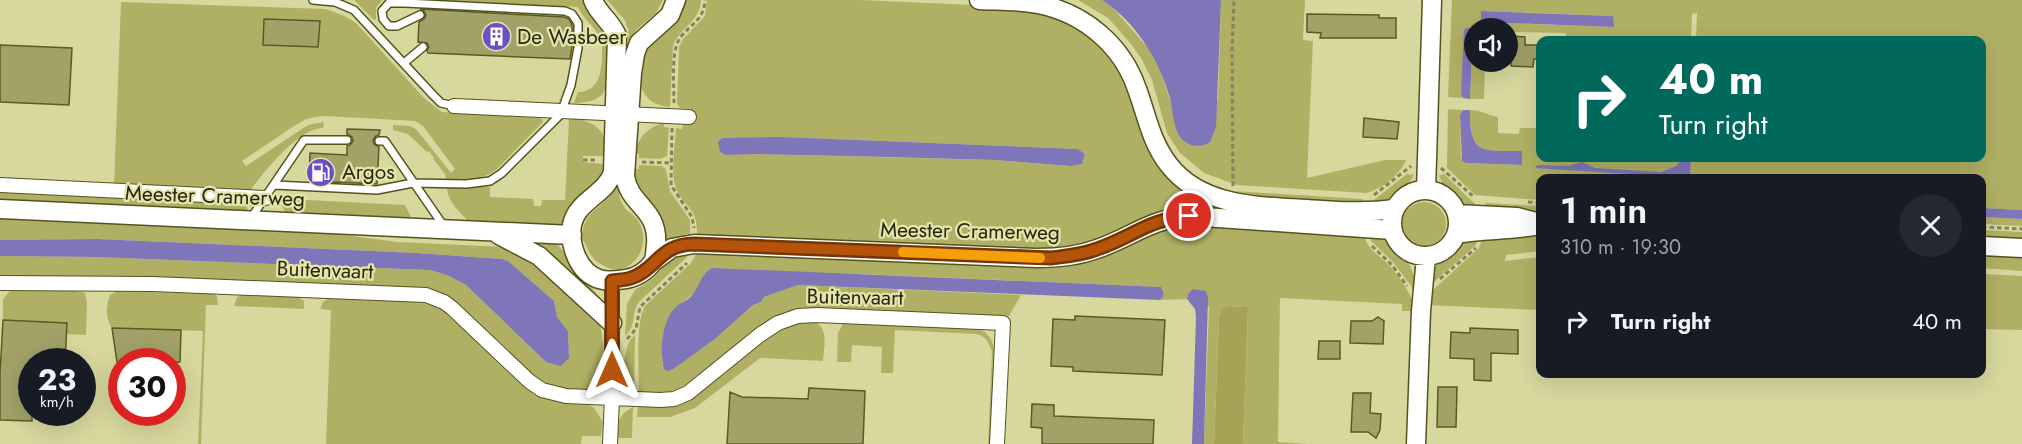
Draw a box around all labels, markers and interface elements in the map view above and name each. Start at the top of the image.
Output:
map controls [1464,18,1518,72]
button: sound [1464,18,1518,72]
building icon: De Wasbeer [480,21,512,53]
place label: De Wasbeer [517,22,627,52]
text: 40 m [1659,49,1763,110]
icon: right [1560,60,1638,138]
text: Turn right [1659,105,1767,144]
fuel station icon: Argos [305,156,337,188]
place label: Argos [342,157,395,187]
street label: Meester Cramerweg [125,178,305,214]
text: 1 min [1560,184,1647,236]
pin [1163,190,1214,241]
button: close [1899,194,1962,257]
icon: arrive [1172,199,1205,232]
street label: Meester Cramerweg [880,214,1060,248]
text: 310 m · 19:30 [1560,233,1681,262]
street label: Buitenvaart [276,253,374,287]
street label: Buitenvaart [806,281,904,313]
icon: right [1560,305,1593,338]
text: Turn right [1611,305,1711,337]
text: 40 m [1912,305,1962,337]
position arrow [580,338,644,402]
speed limit sign: 30 [108,348,186,426]
text: 23 [38,358,76,401]
text: km/h [40,391,74,413]

